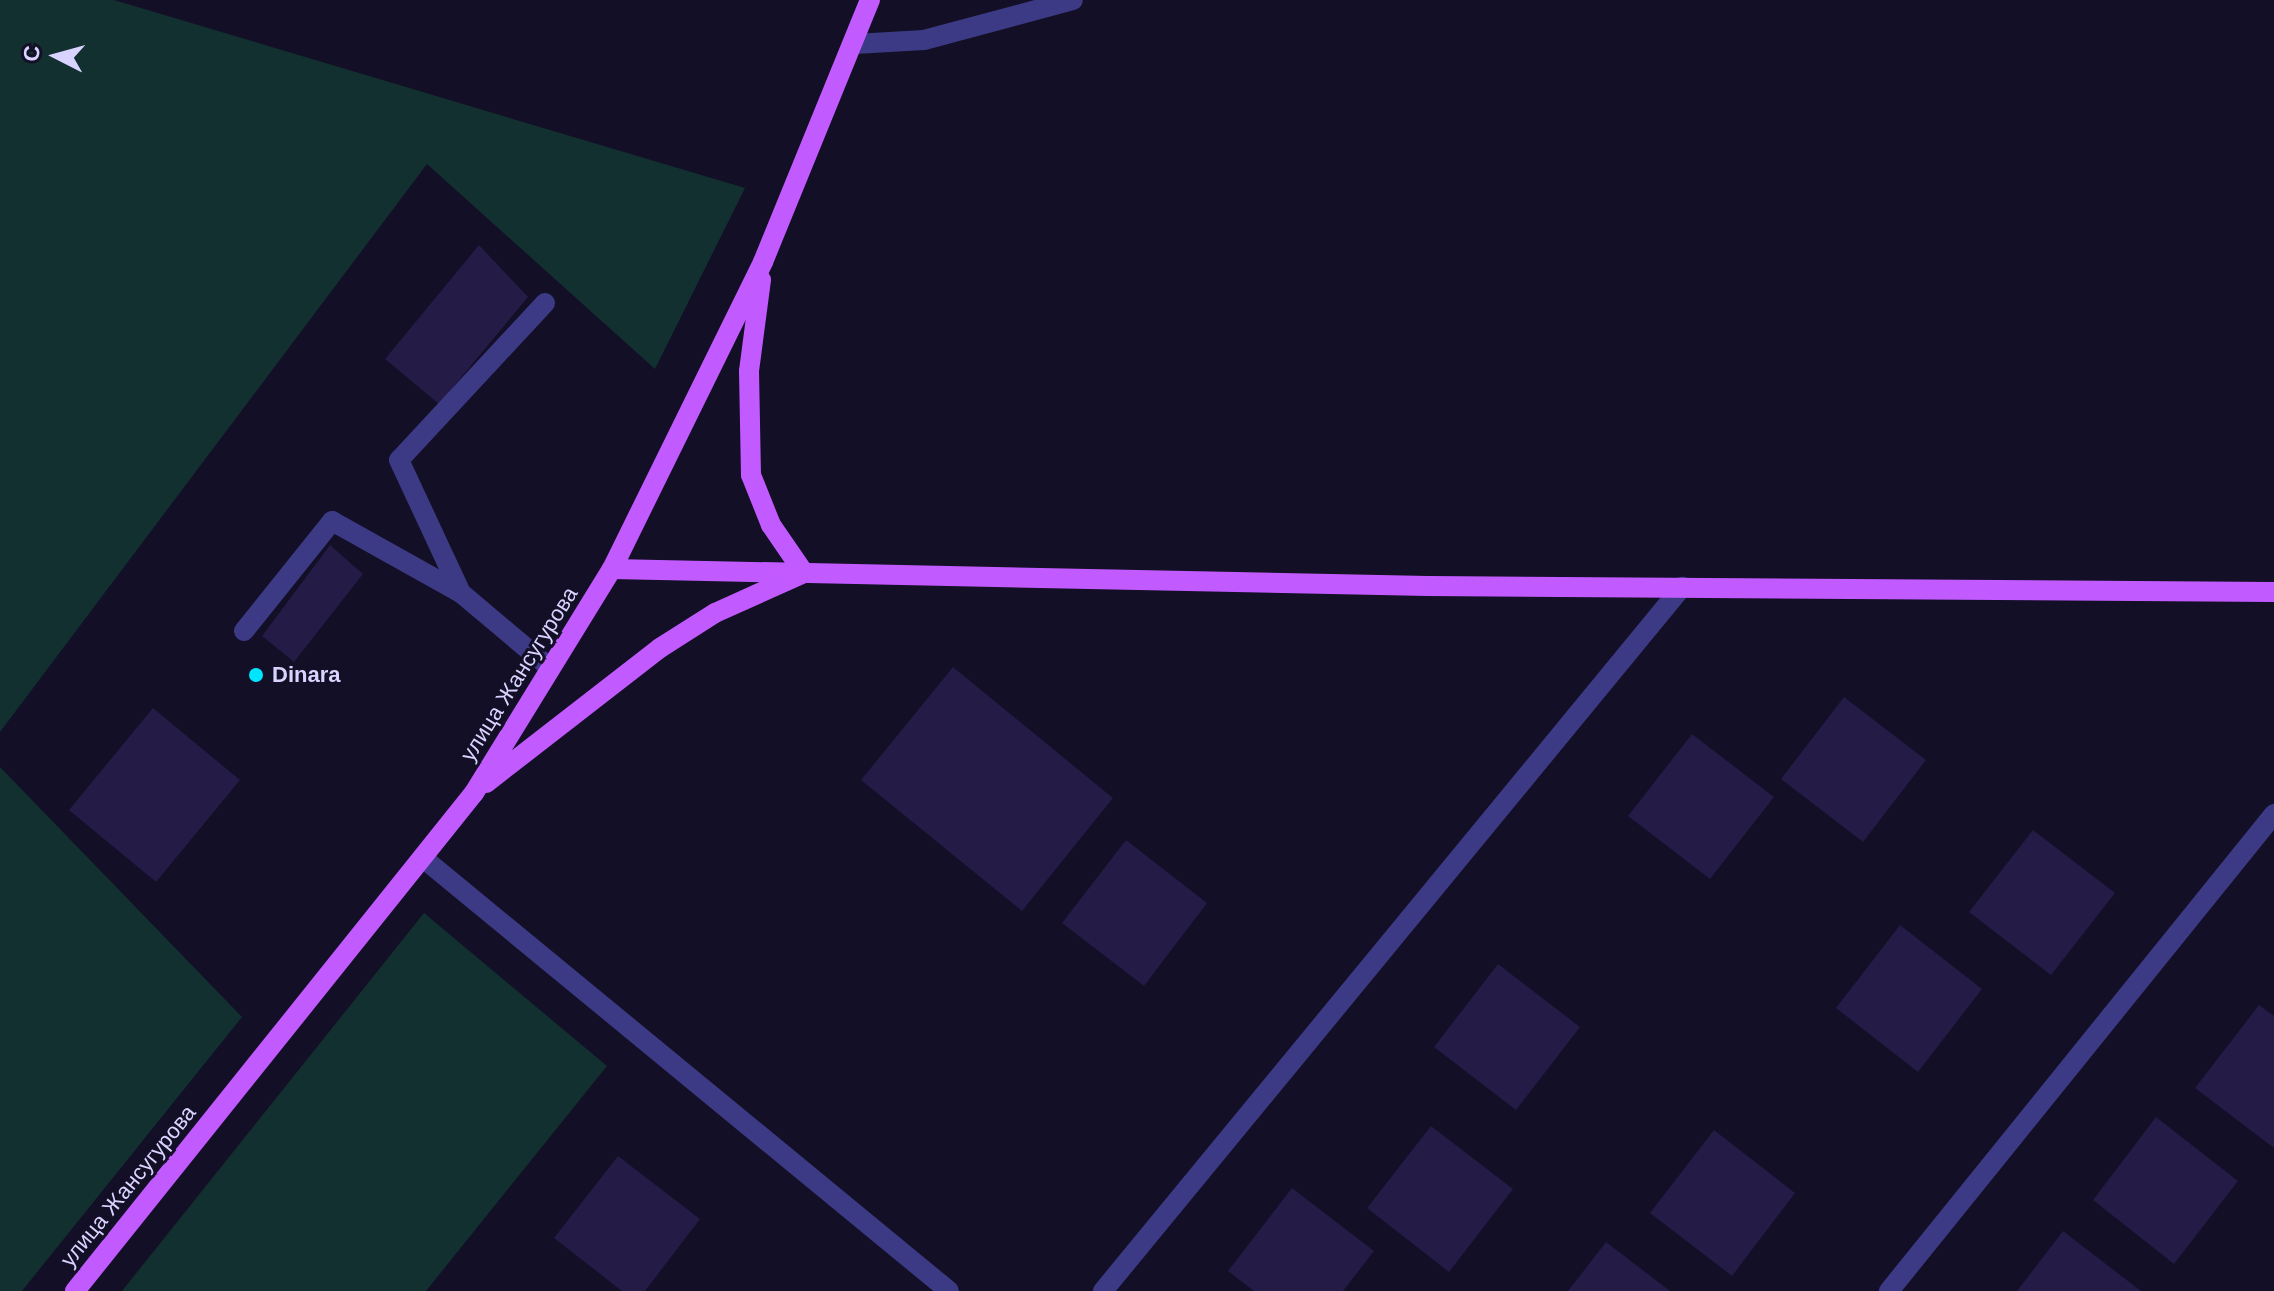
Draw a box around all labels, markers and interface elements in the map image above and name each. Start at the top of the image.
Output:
north arrow [16,16,96,96]
text: С [18,44,45,63]
street label: улица Жансугурова [455,582,583,766]
place label: Dinara [272,662,340,688]
marker: Dinara [247,666,265,684]
street label: улица Жансугурова [55,1100,201,1272]

